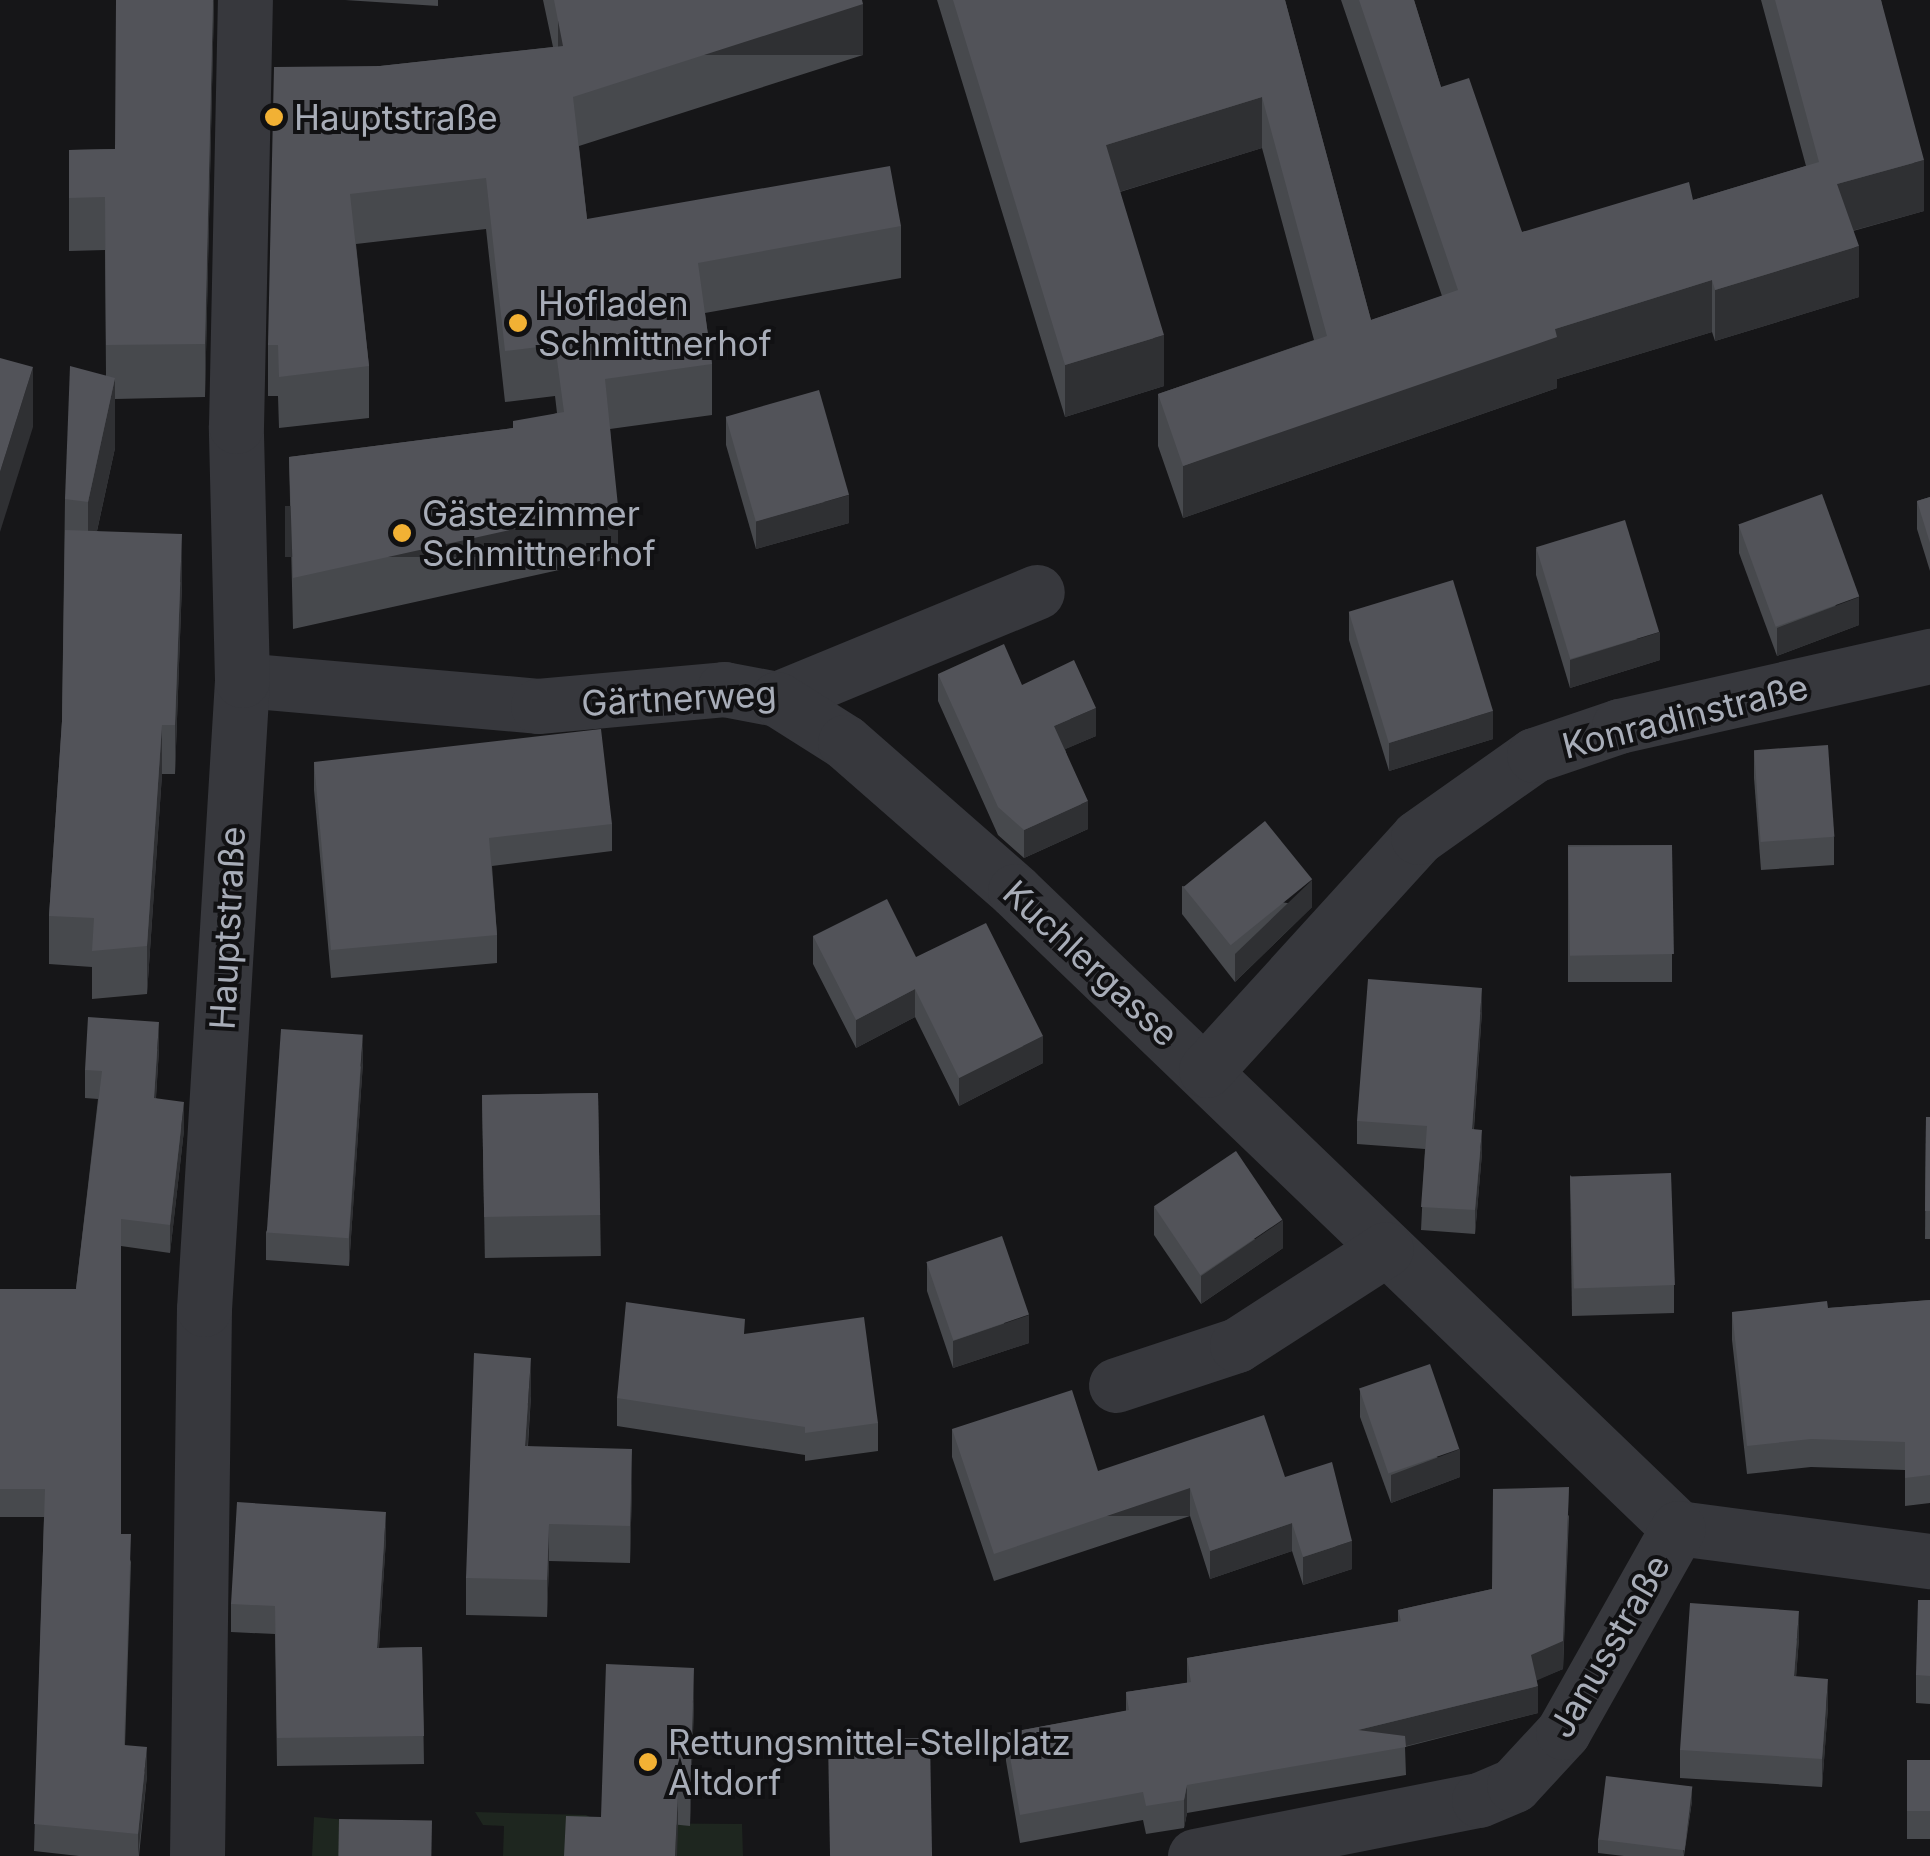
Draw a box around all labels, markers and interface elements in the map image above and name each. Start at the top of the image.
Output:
place label: Hauptstraße [294,96,498,138]
marker: Hauptstraße [263,106,285,128]
place label: Hofladen Schmittnerhof [538,282,772,364]
marker: Hofladen Schmittnerhof [507,312,529,334]
place label: Gästezimmer Schmittnerhof [422,492,656,574]
marker: Gästezimmer Schmittnerhof [391,522,413,544]
street label: Konradinstraße [1558,665,1812,767]
street label: Gärtnerweg [580,672,778,724]
street label: Hauptstraße [201,825,253,1031]
street label: Kuchlergasse [995,871,1187,1055]
street label: Janusstraße [1540,1547,1678,1745]
place label: Rettungsmittel-Stellplatz Altdorf [668,1721,1071,1803]
marker: Rettungsmittel-Stellplatz Altdorf [637,1751,659,1773]

